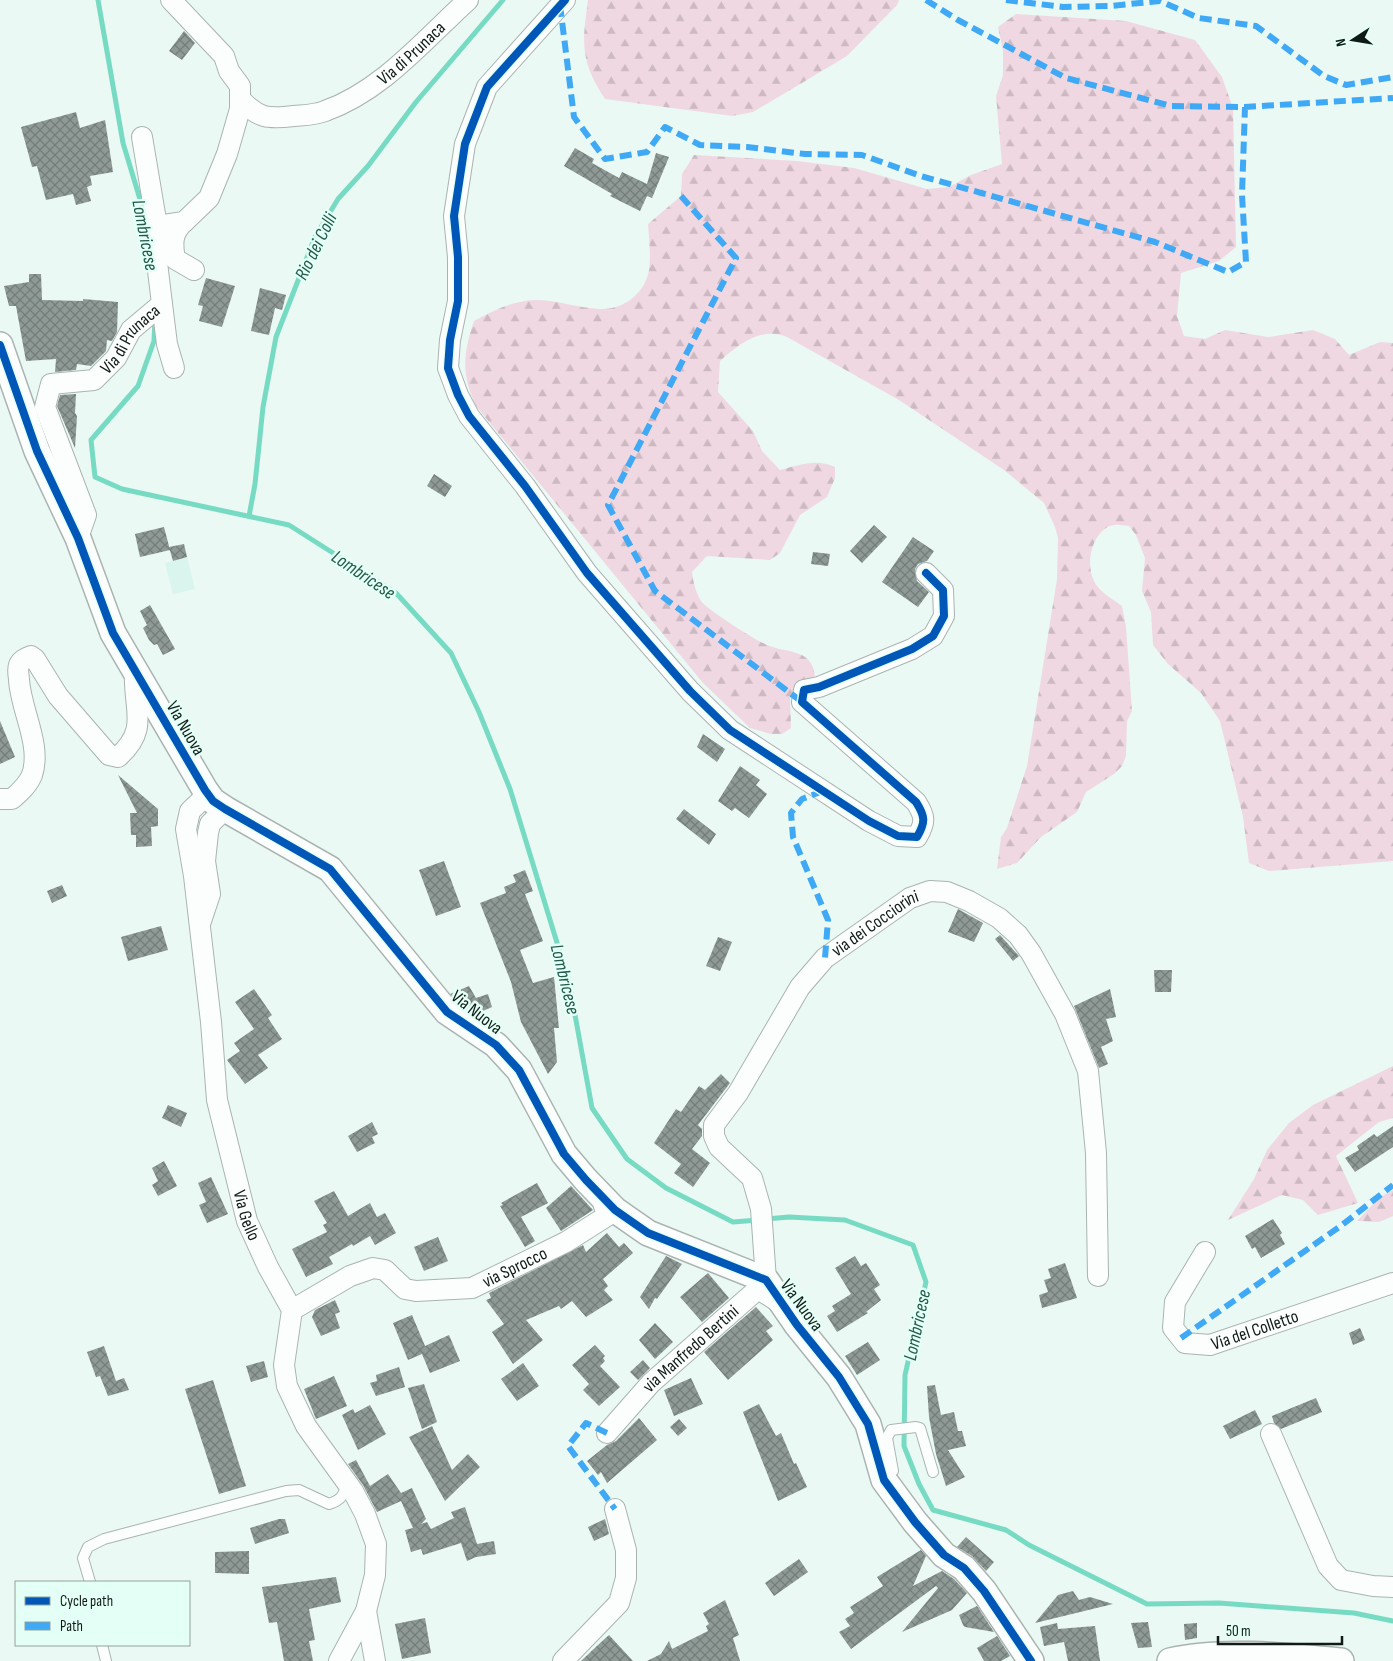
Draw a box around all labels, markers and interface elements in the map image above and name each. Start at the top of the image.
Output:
north arrow [1328,15,1378,65]
street label: Via di Prunaca [373,17,450,90]
text: N [1332,37,1350,48]
water label: Lombricese [126,198,163,273]
water label: Rio dei Colli [290,209,343,284]
street label: Via di Prunaca [96,300,164,378]
water label: Lombricese [327,546,400,605]
street label: Via Nuova [162,697,209,759]
street label: via dei Cocciorini [827,886,921,961]
water label: Lombricese [545,942,585,1018]
street label: Via Nuova [447,986,506,1039]
street label: Via Gello [229,1188,264,1244]
street label: via Sprocco [479,1243,551,1292]
street label: Via Nuova [776,1275,827,1335]
water label: Lombricese [899,1287,936,1363]
street label: via Manfredo Bertini [638,1301,743,1396]
street label: Via del Colletto [1209,1306,1301,1355]
legend [15,1581,190,1646]
text: Cycle path [60,1592,113,1611]
scale bar [1218,1614,1342,1646]
text: Path [60,1617,83,1636]
text: 50 m [1226,1622,1251,1641]

